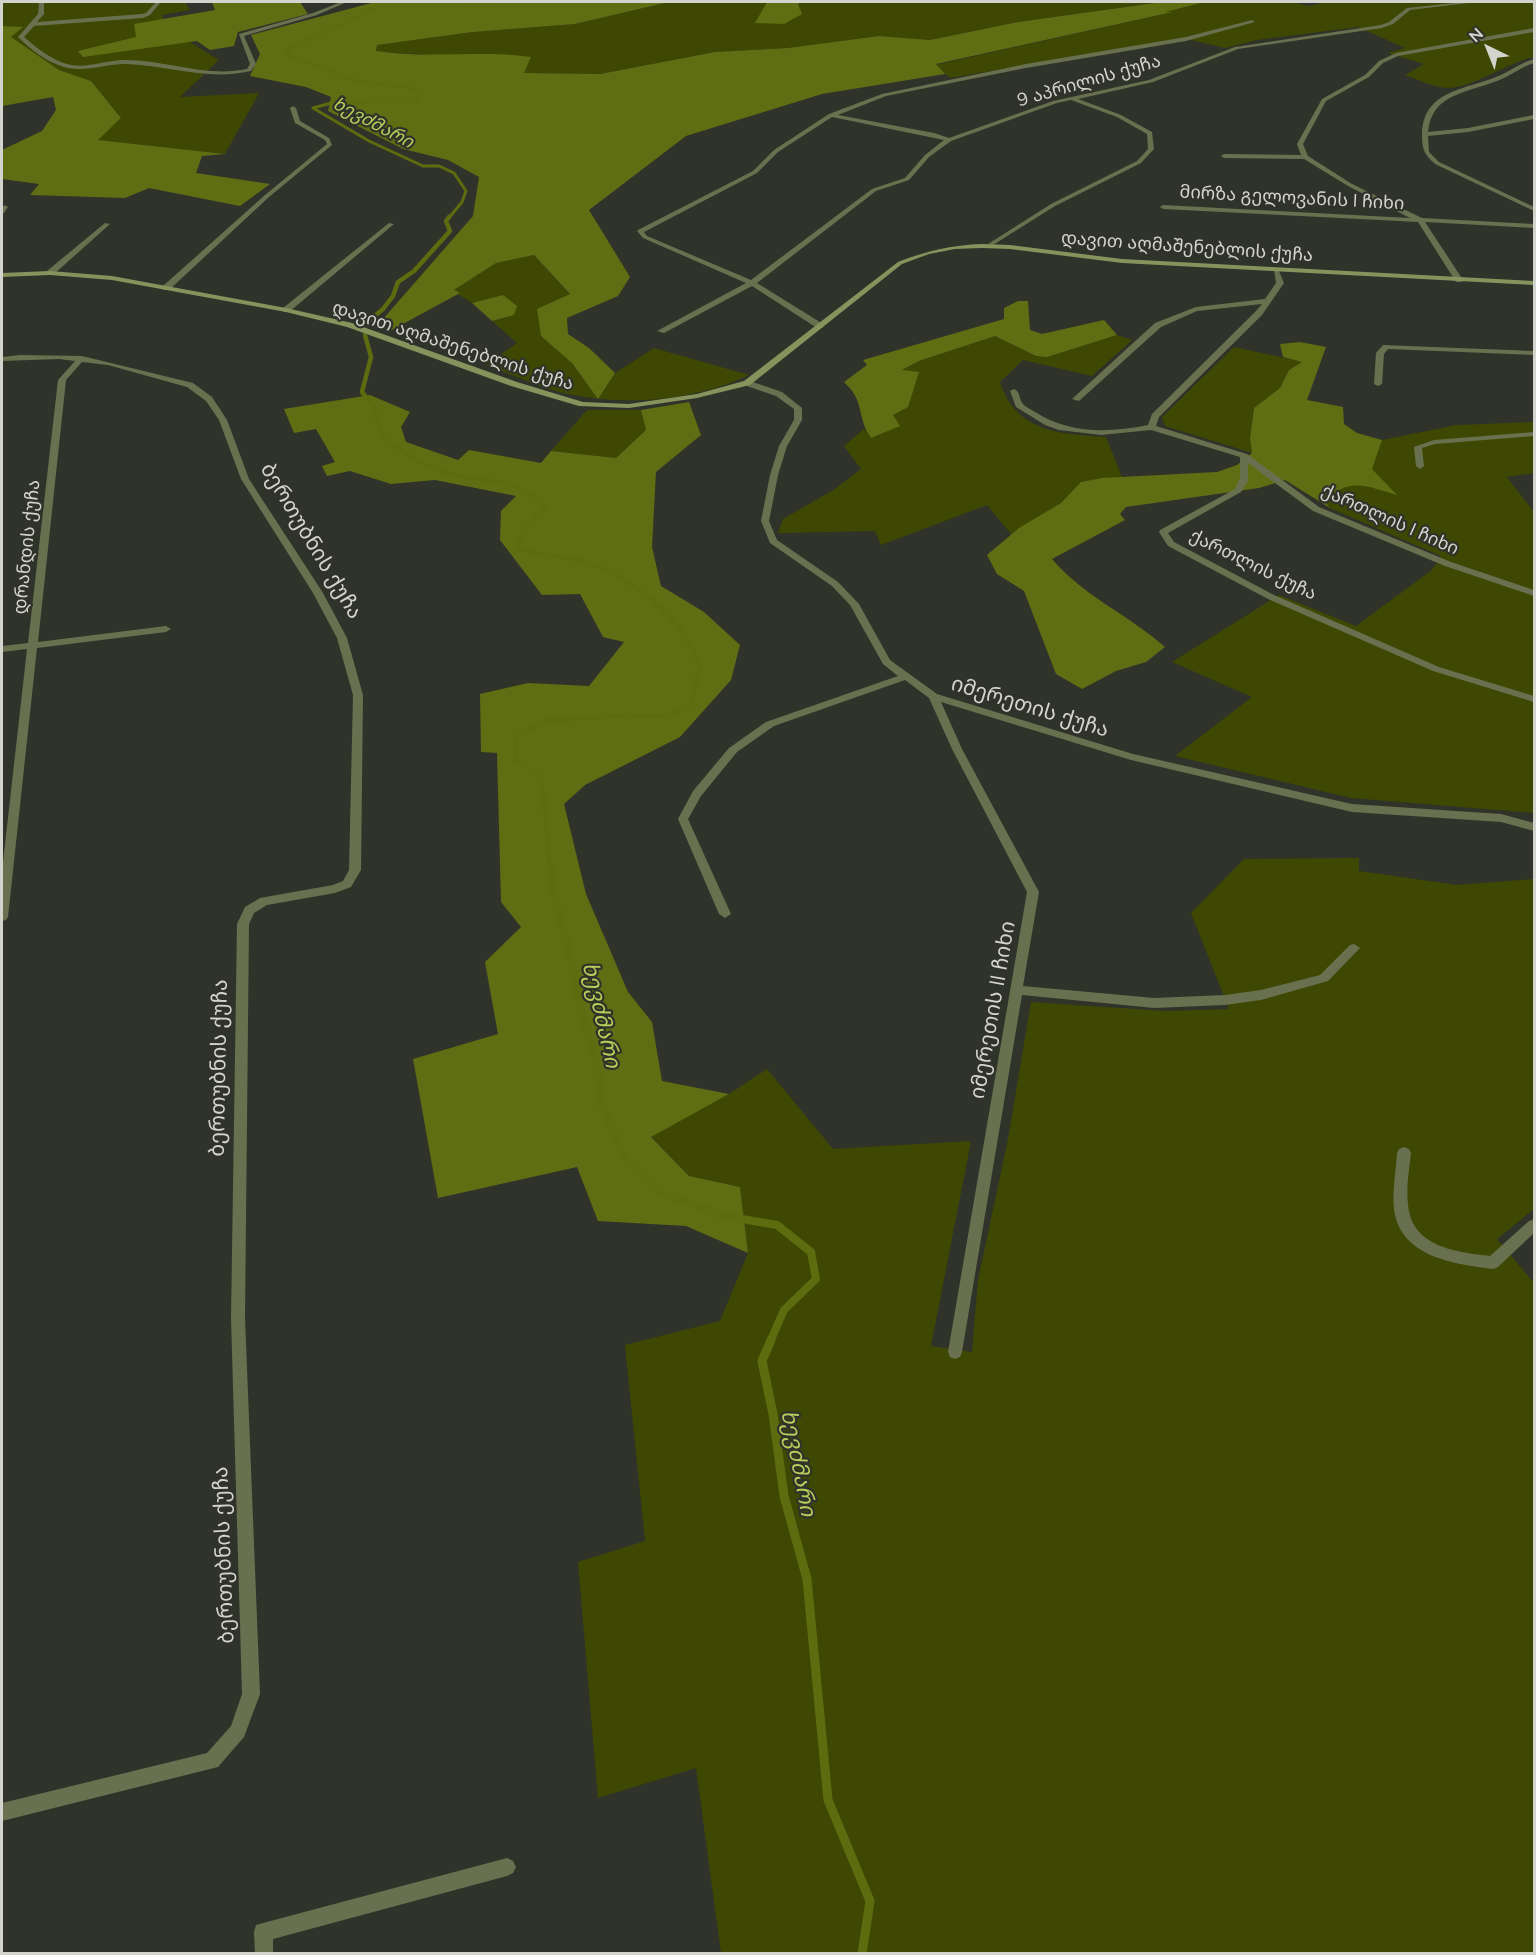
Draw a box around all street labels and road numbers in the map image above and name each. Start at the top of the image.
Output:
street label: 9 აპრილის ქუჩა [1015,50,1163,112]
street label: მირზა გელოვანის I ჩიხი [1179,181,1405,215]
street label: დავით აღმაშენებლის ქუჩა [1060,227,1314,267]
street label: დავით აღმაშენებლის ქუჩა [330,297,576,395]
street label: ბერთუბნის ქუჩა [255,458,367,624]
street label: დრანდის ქუჩა [9,479,45,615]
street label: ქართლის I ჩიხი [1318,480,1462,560]
street label: ქართლის ქუჩა [1186,525,1320,605]
street label: იმერეთის ქუჩა [948,671,1112,743]
street label: იმერეთის II ჩიხი [965,919,1021,1101]
street label: ბერთუბნის ქუჩა [205,979,233,1157]
street label: ბერთუბნის ქუჩა [208,1466,240,1644]

